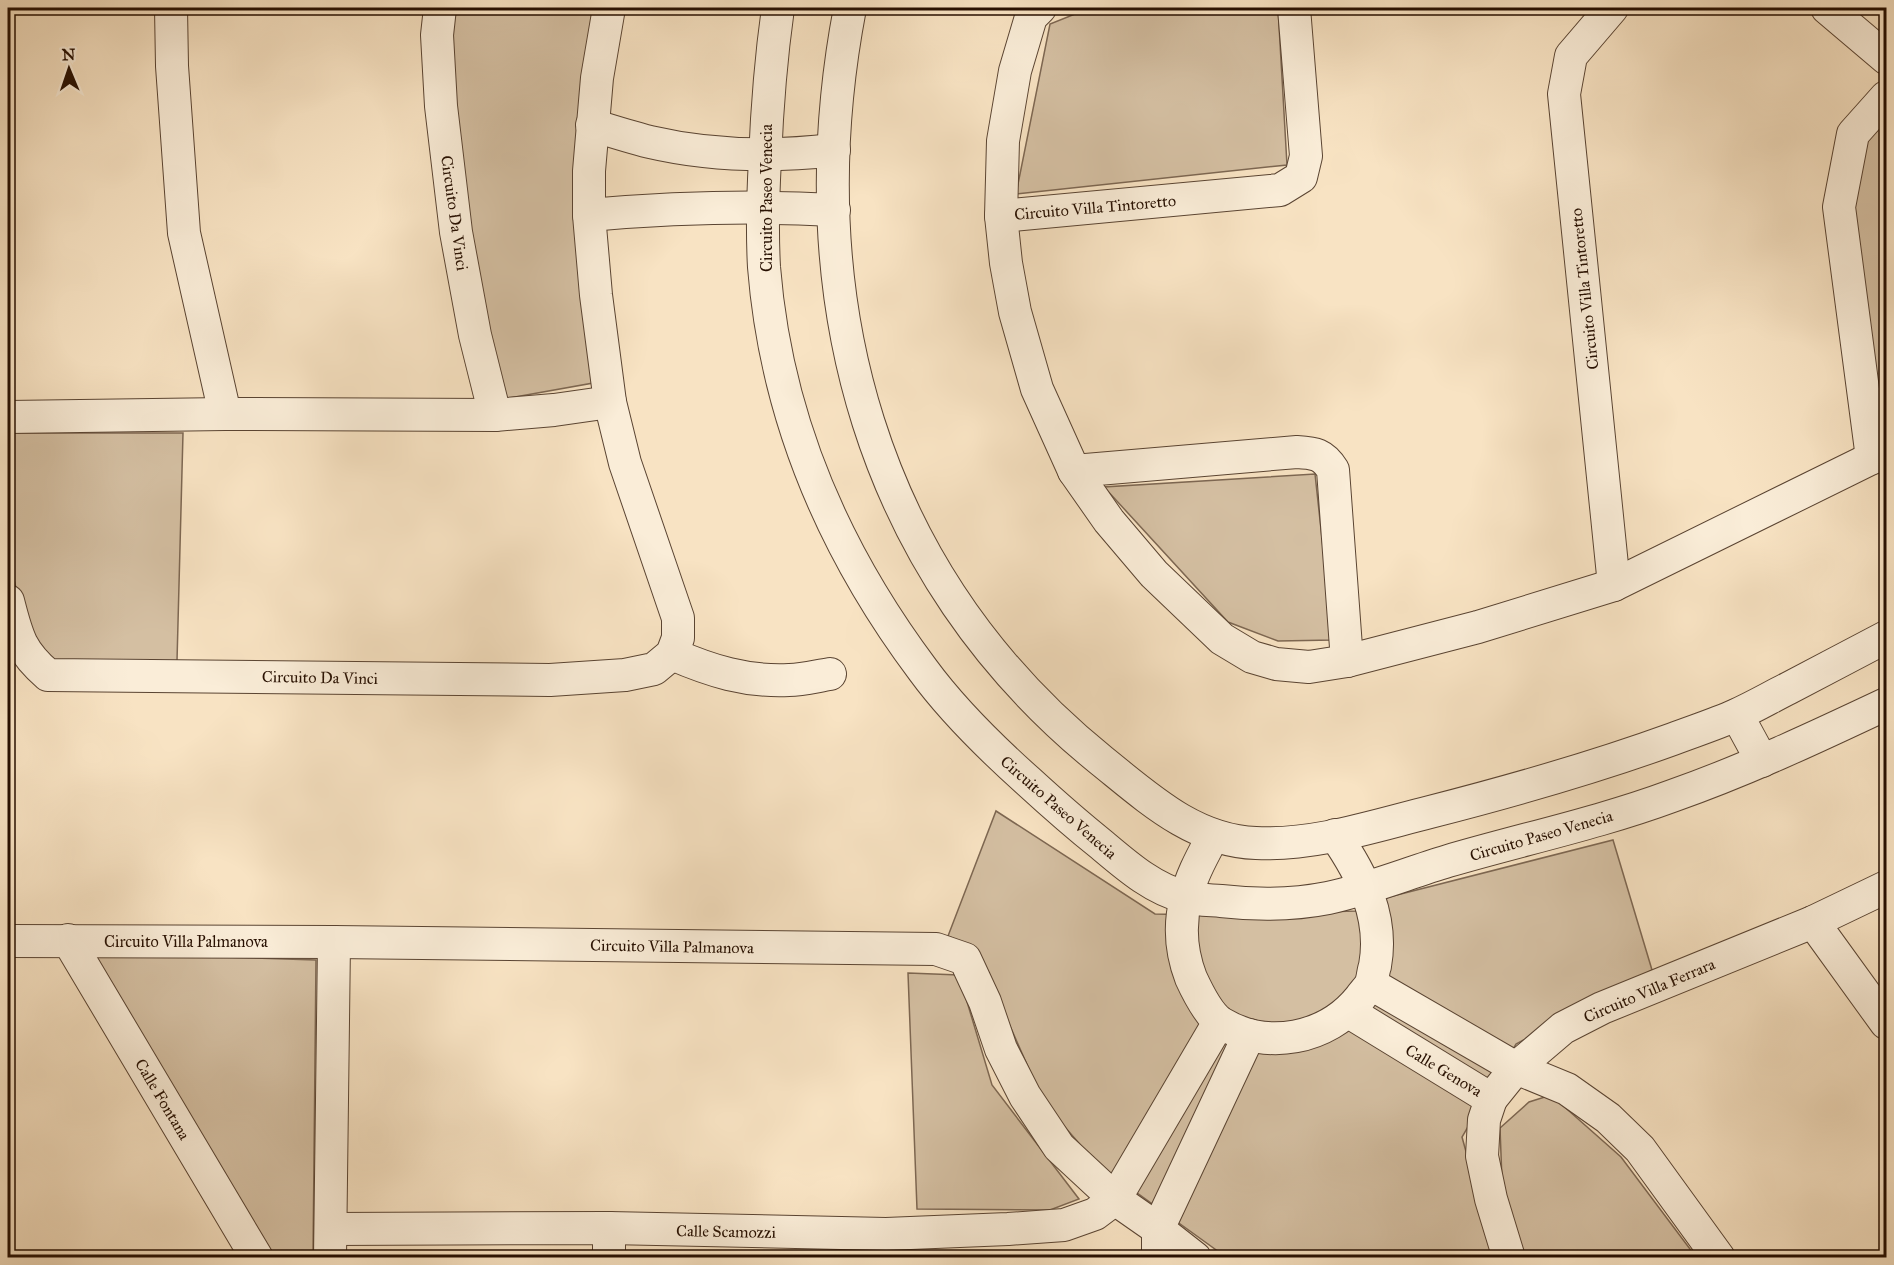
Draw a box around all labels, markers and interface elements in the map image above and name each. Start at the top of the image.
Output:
north arrow [39,39,99,99]
text: N [61,45,76,64]
street label: Circuito Paseo Venecia [757,124,776,272]
street label: Circuito Da Vinci [437,154,472,273]
street label: Circuito Villa Tintoretto [1013,191,1177,224]
street label: Circuito Villa Tintoretto [1567,207,1602,371]
street label: Circuito Da Vinci [262,667,379,688]
street label: Circuito Paseo Venecia [997,752,1121,863]
street label: Circuito Paseo Venecia [1467,806,1615,865]
street label: Circuito Villa Palmanova [104,932,268,951]
street label: Circuito Villa Palmanova [590,936,754,957]
street label: Circuito Villa Ferrara [1581,954,1718,1027]
street label: Calle Genova [1402,1040,1486,1101]
street label: Calle Fontana [131,1055,194,1143]
street label: Calle Scamozzi [676,1221,777,1242]

